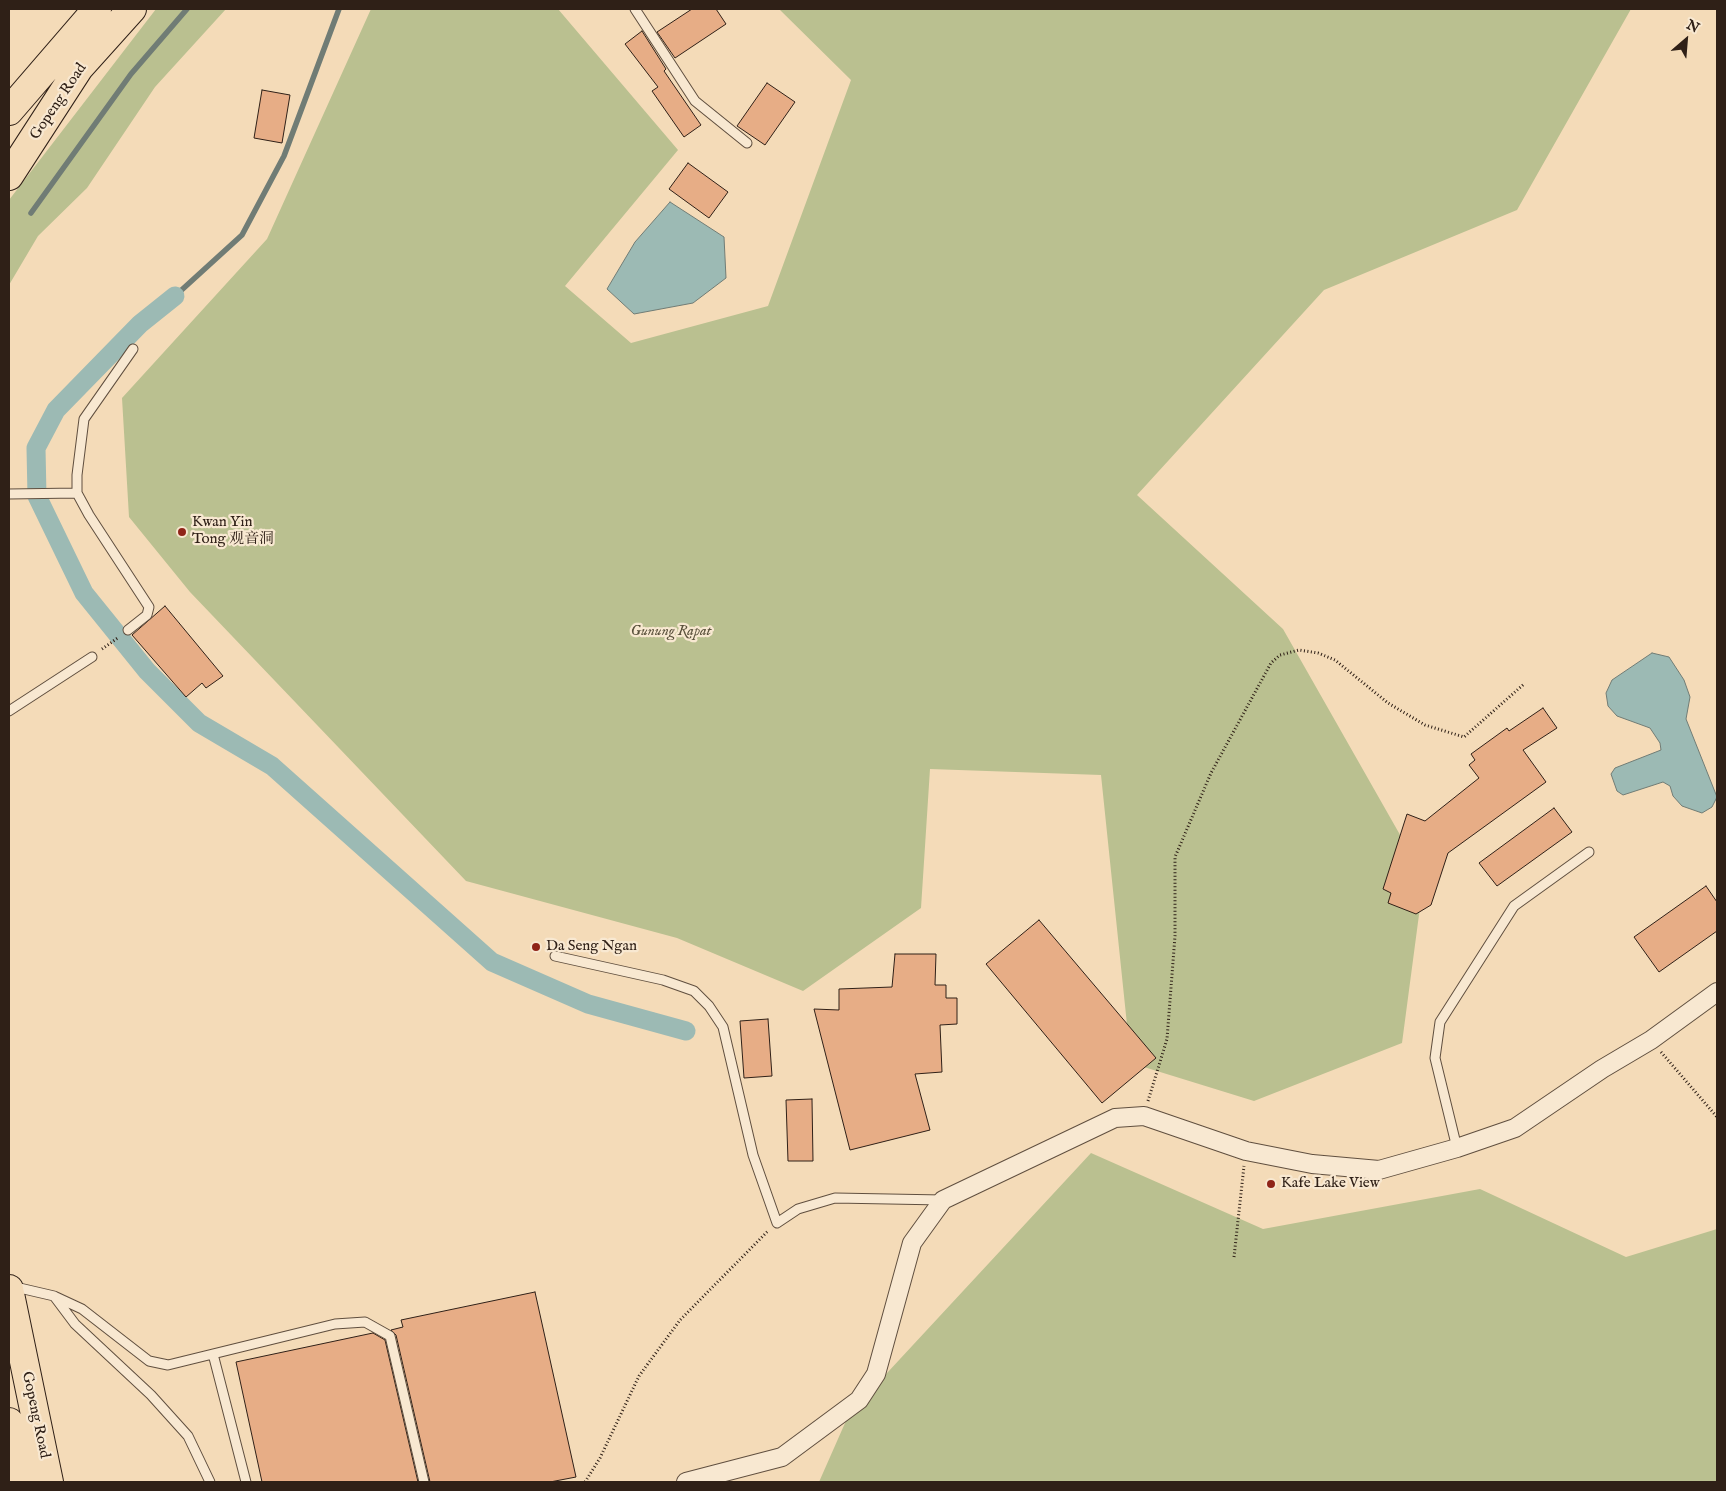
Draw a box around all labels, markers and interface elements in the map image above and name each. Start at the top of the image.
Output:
north arrow [1661,15,1711,65]
text: N [1683,16,1702,37]
street label: Gopeng Road [27,60,91,144]
place label: Kwan Yin Tong 观音洞 [192,514,274,549]
marker: Kwan Yin Tong 观音洞 [176,526,188,538]
park label: Gunung Rapat [631,623,711,641]
place label: Da Seng Ngan [546,938,637,956]
marker: Da Seng Ngan [530,941,542,953]
place label: Kafe Lake View [1281,1175,1380,1193]
marker: Kafe Lake View [1265,1178,1277,1190]
street label: Gopeng Road [17,1370,53,1460]

